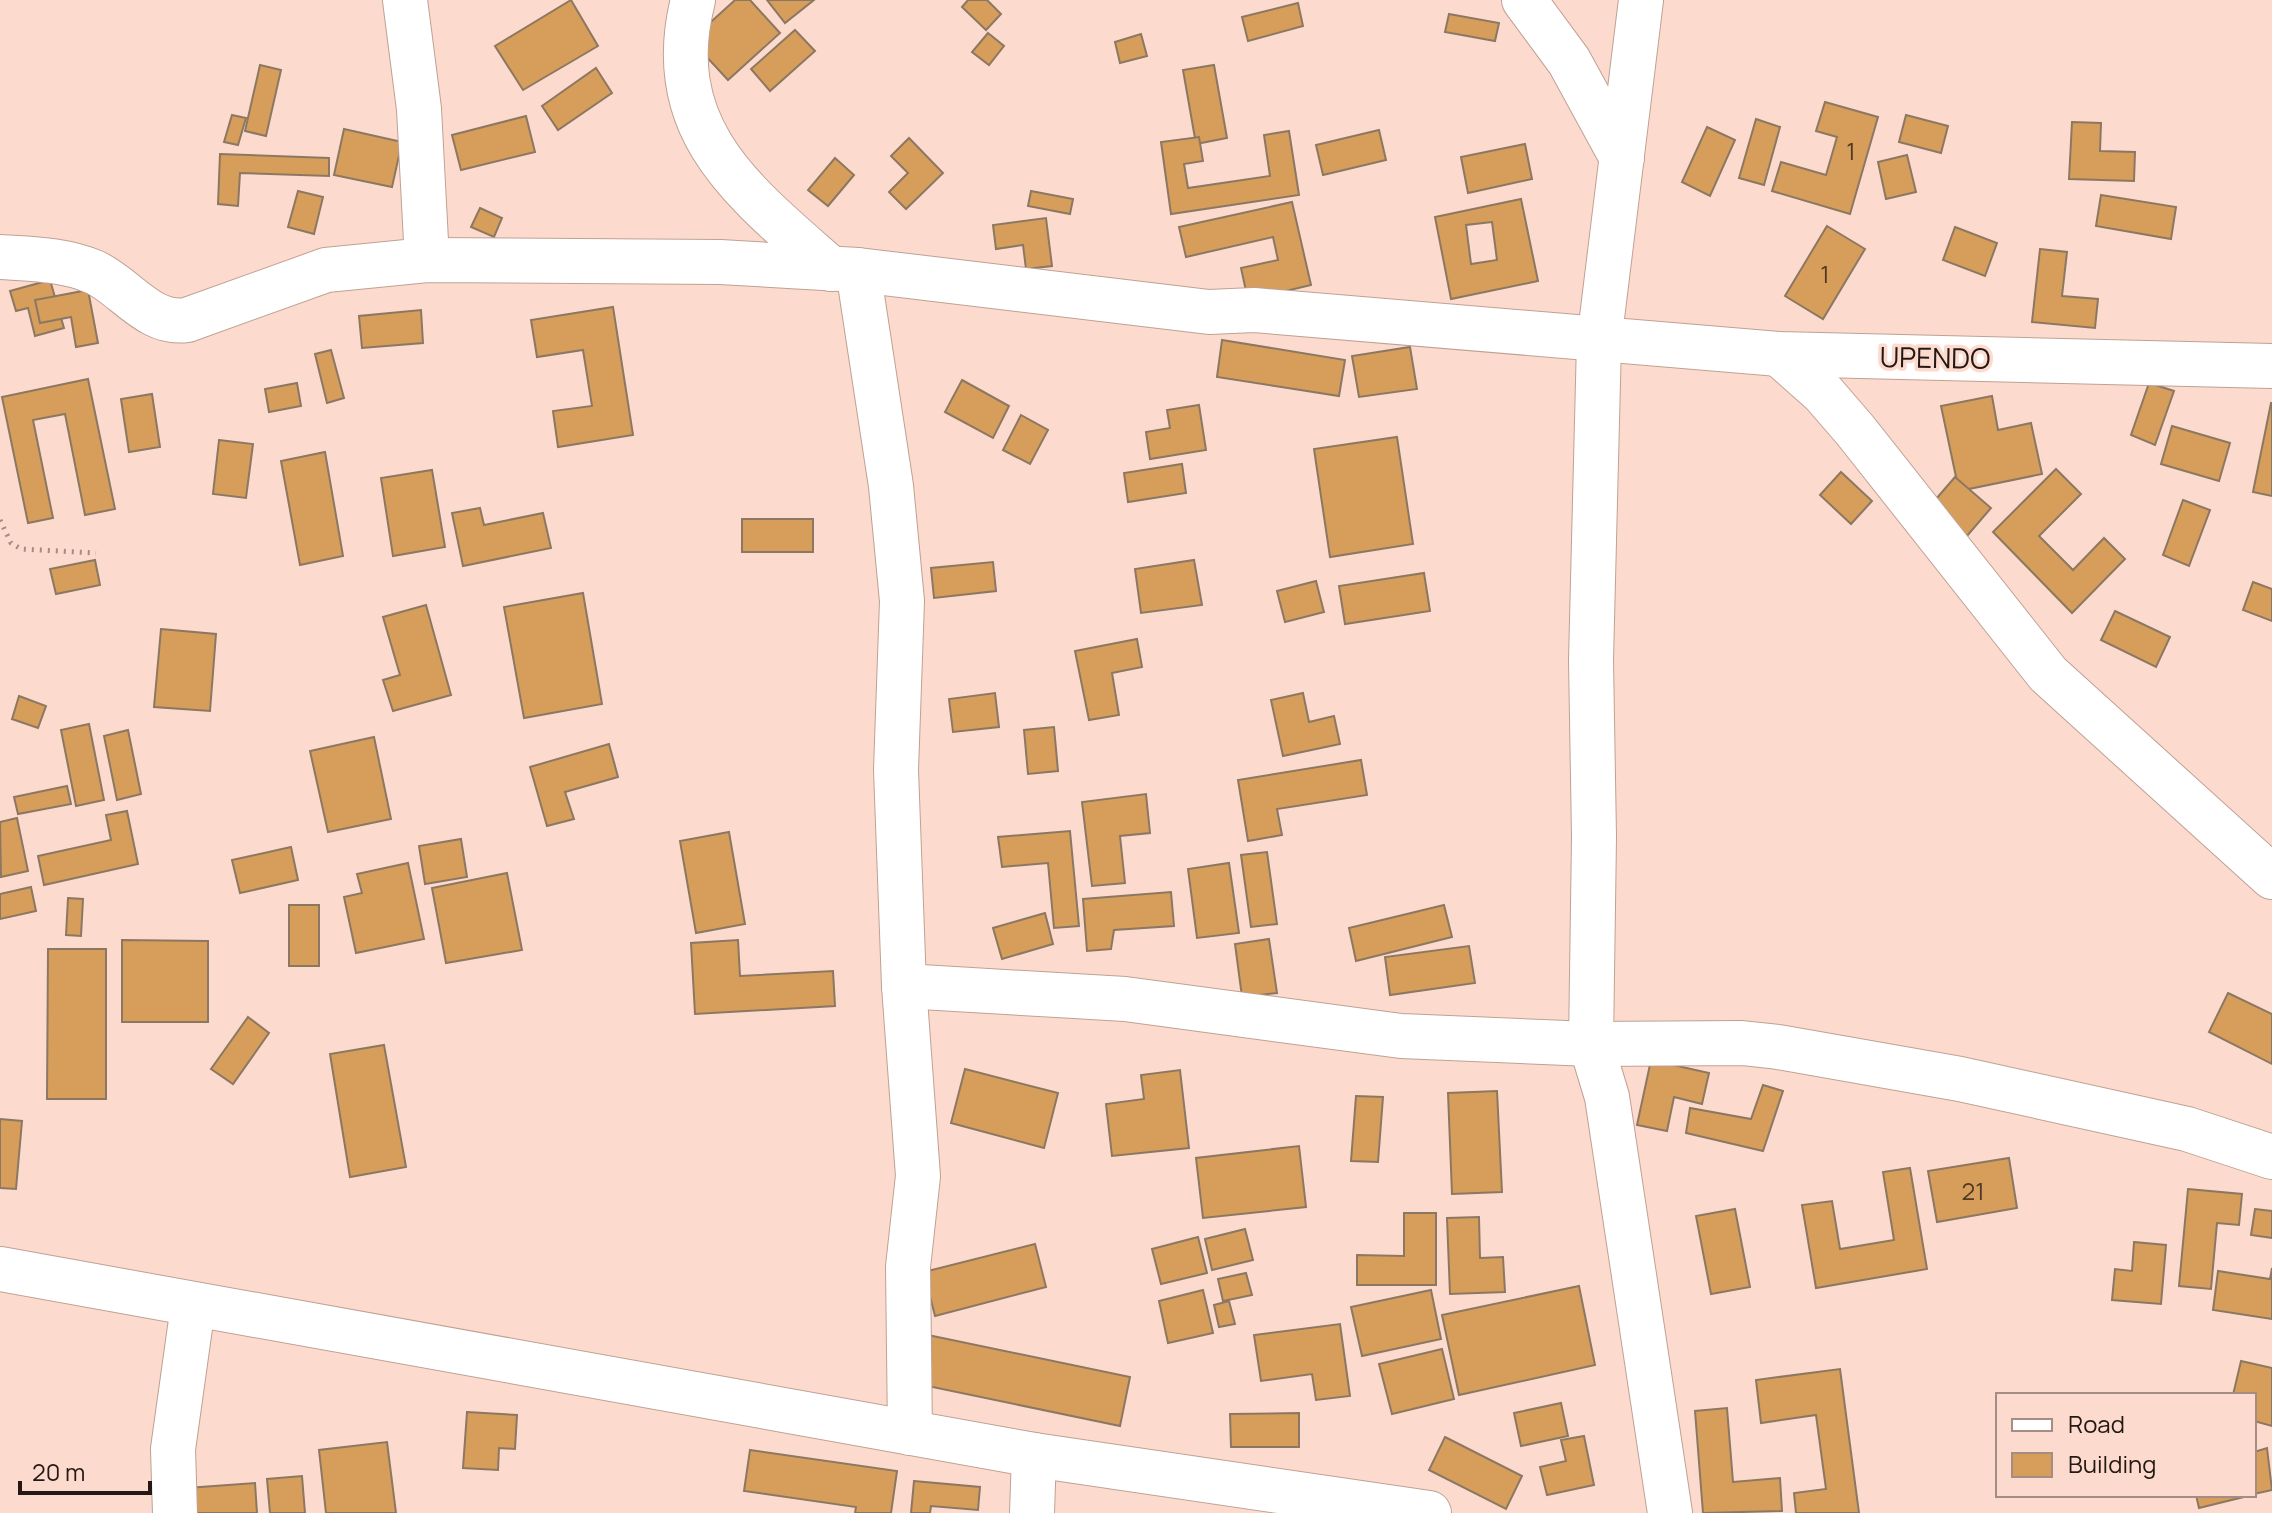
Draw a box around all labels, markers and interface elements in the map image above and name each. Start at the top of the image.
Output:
house number: 1 [1846,134,1856,167]
house number: 1 [1820,257,1830,290]
street label: UPENDO [1879,337,1991,377]
house number: 21 [1961,1174,1985,1207]
legend [1996,1393,2256,1497]
text: Road [2068,1407,2125,1440]
scale bar [20,1445,150,1495]
text: Building [2068,1447,2156,1480]
text: 20 m [32,1455,85,1488]

